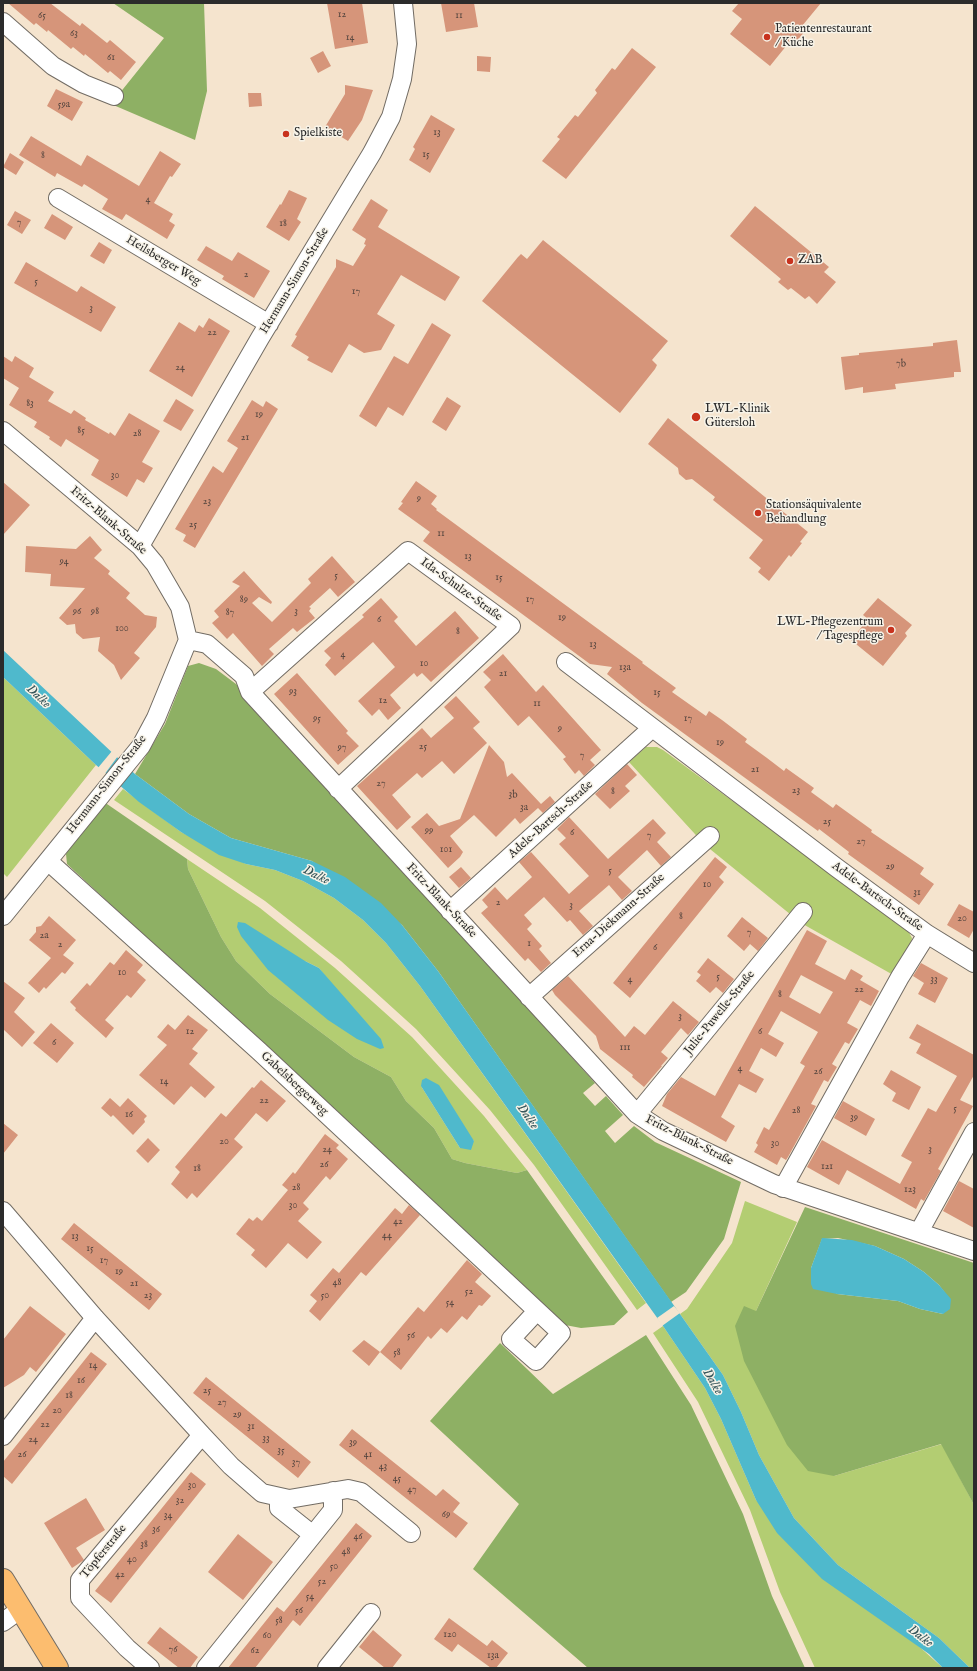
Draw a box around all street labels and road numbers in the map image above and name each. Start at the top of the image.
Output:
street label: Hermann-Simon-Straße [258,225,332,337]
street label: Heilsberger Weg [123,233,203,289]
street label: Fritz-Blank-Straße [67,484,149,558]
street label: Ida-Schulze-Straße [417,556,505,624]
street label: Hermann-Simon-Straße [64,733,150,837]
street label: Adele-Bartsch-Straße [506,778,596,862]
street label: Adele-Bartsch-Straße [829,859,925,935]
street label: Fritz-Blank-Straße [403,861,479,941]
street label: Erna-Diekmann-Straße [570,871,668,961]
street label: Julie-Puwelle-Straße [682,968,758,1058]
street label: Gabelsbergerweg [257,1049,331,1119]
street label: Fritz-Blank-Straße [643,1113,735,1169]
street label: Töpferstraße [78,1522,130,1582]

